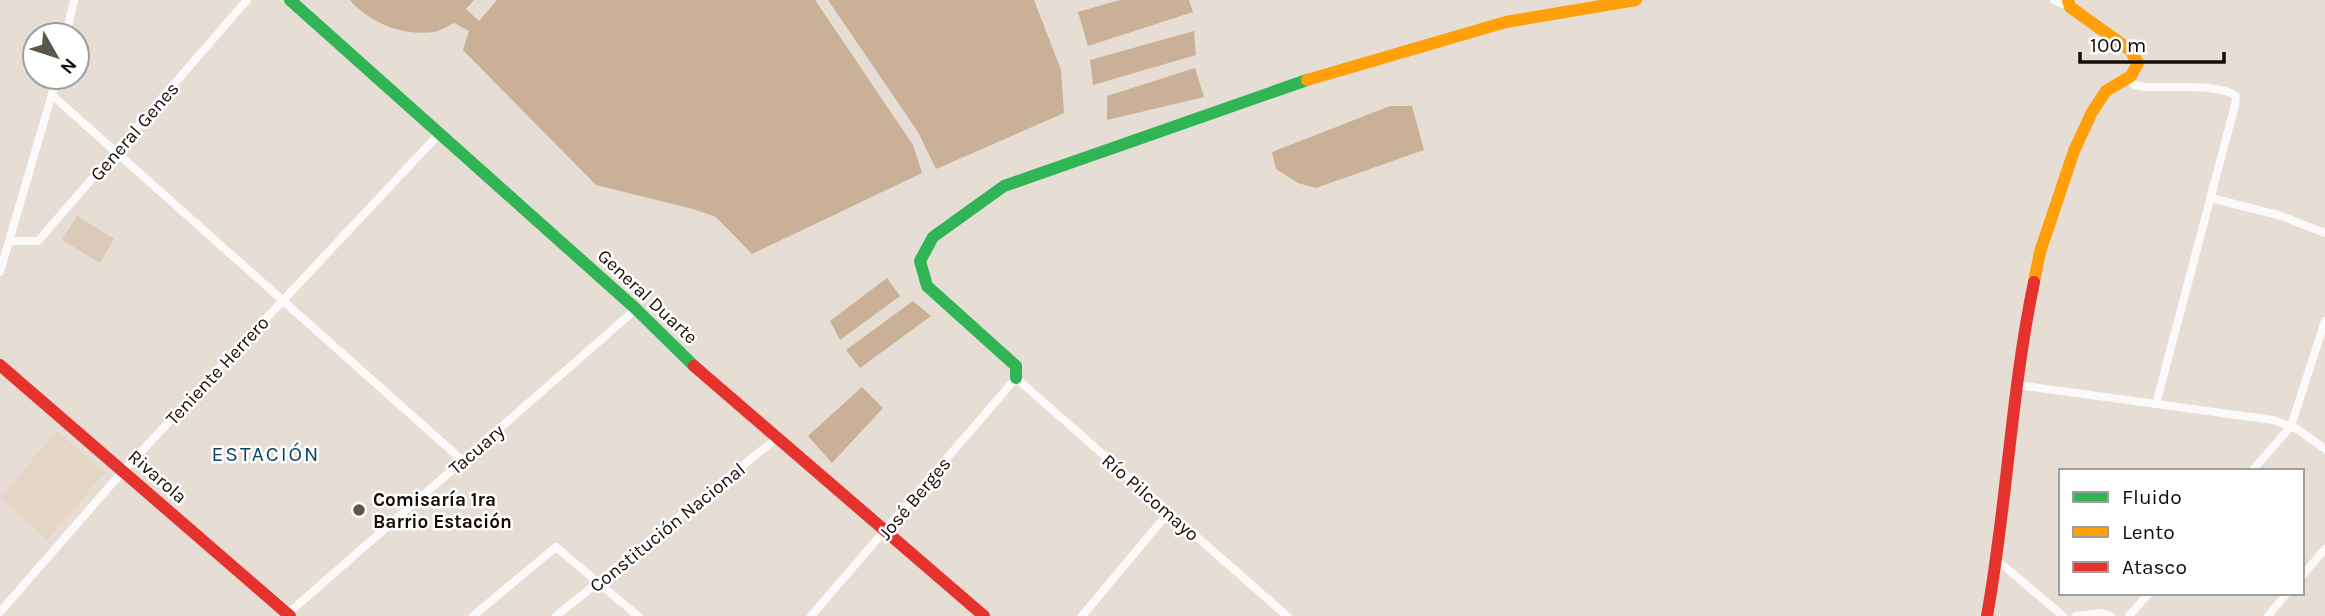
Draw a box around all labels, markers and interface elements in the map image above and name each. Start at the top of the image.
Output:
north arrow [21,21,91,91]
scale bar [2080,21,2224,65]
text: 100 m [2090,33,2147,57]
text: N [56,54,81,78]
street label: General Genes [86,78,184,186]
street label: General Duarte [593,245,702,349]
street label: Teniente Herrero [162,312,274,430]
street label: Tacuary [445,420,509,480]
district label: ESTACIÓN [212,442,320,466]
street label: Rivarola [124,445,191,508]
street label: Río Pilcomayo [1097,450,1203,546]
street label: José Berges [874,453,956,544]
street label: Constitución Nacional [586,458,750,597]
legend [2059,469,2304,595]
text: Fluido [2122,485,2182,509]
place label: Comisaría 1ra Barrio Estación [373,489,512,533]
marker: Comisaría 1ra Barrio Estación [351,502,367,518]
text: Lento [2122,520,2175,544]
text: Atasco [2122,555,2187,579]

